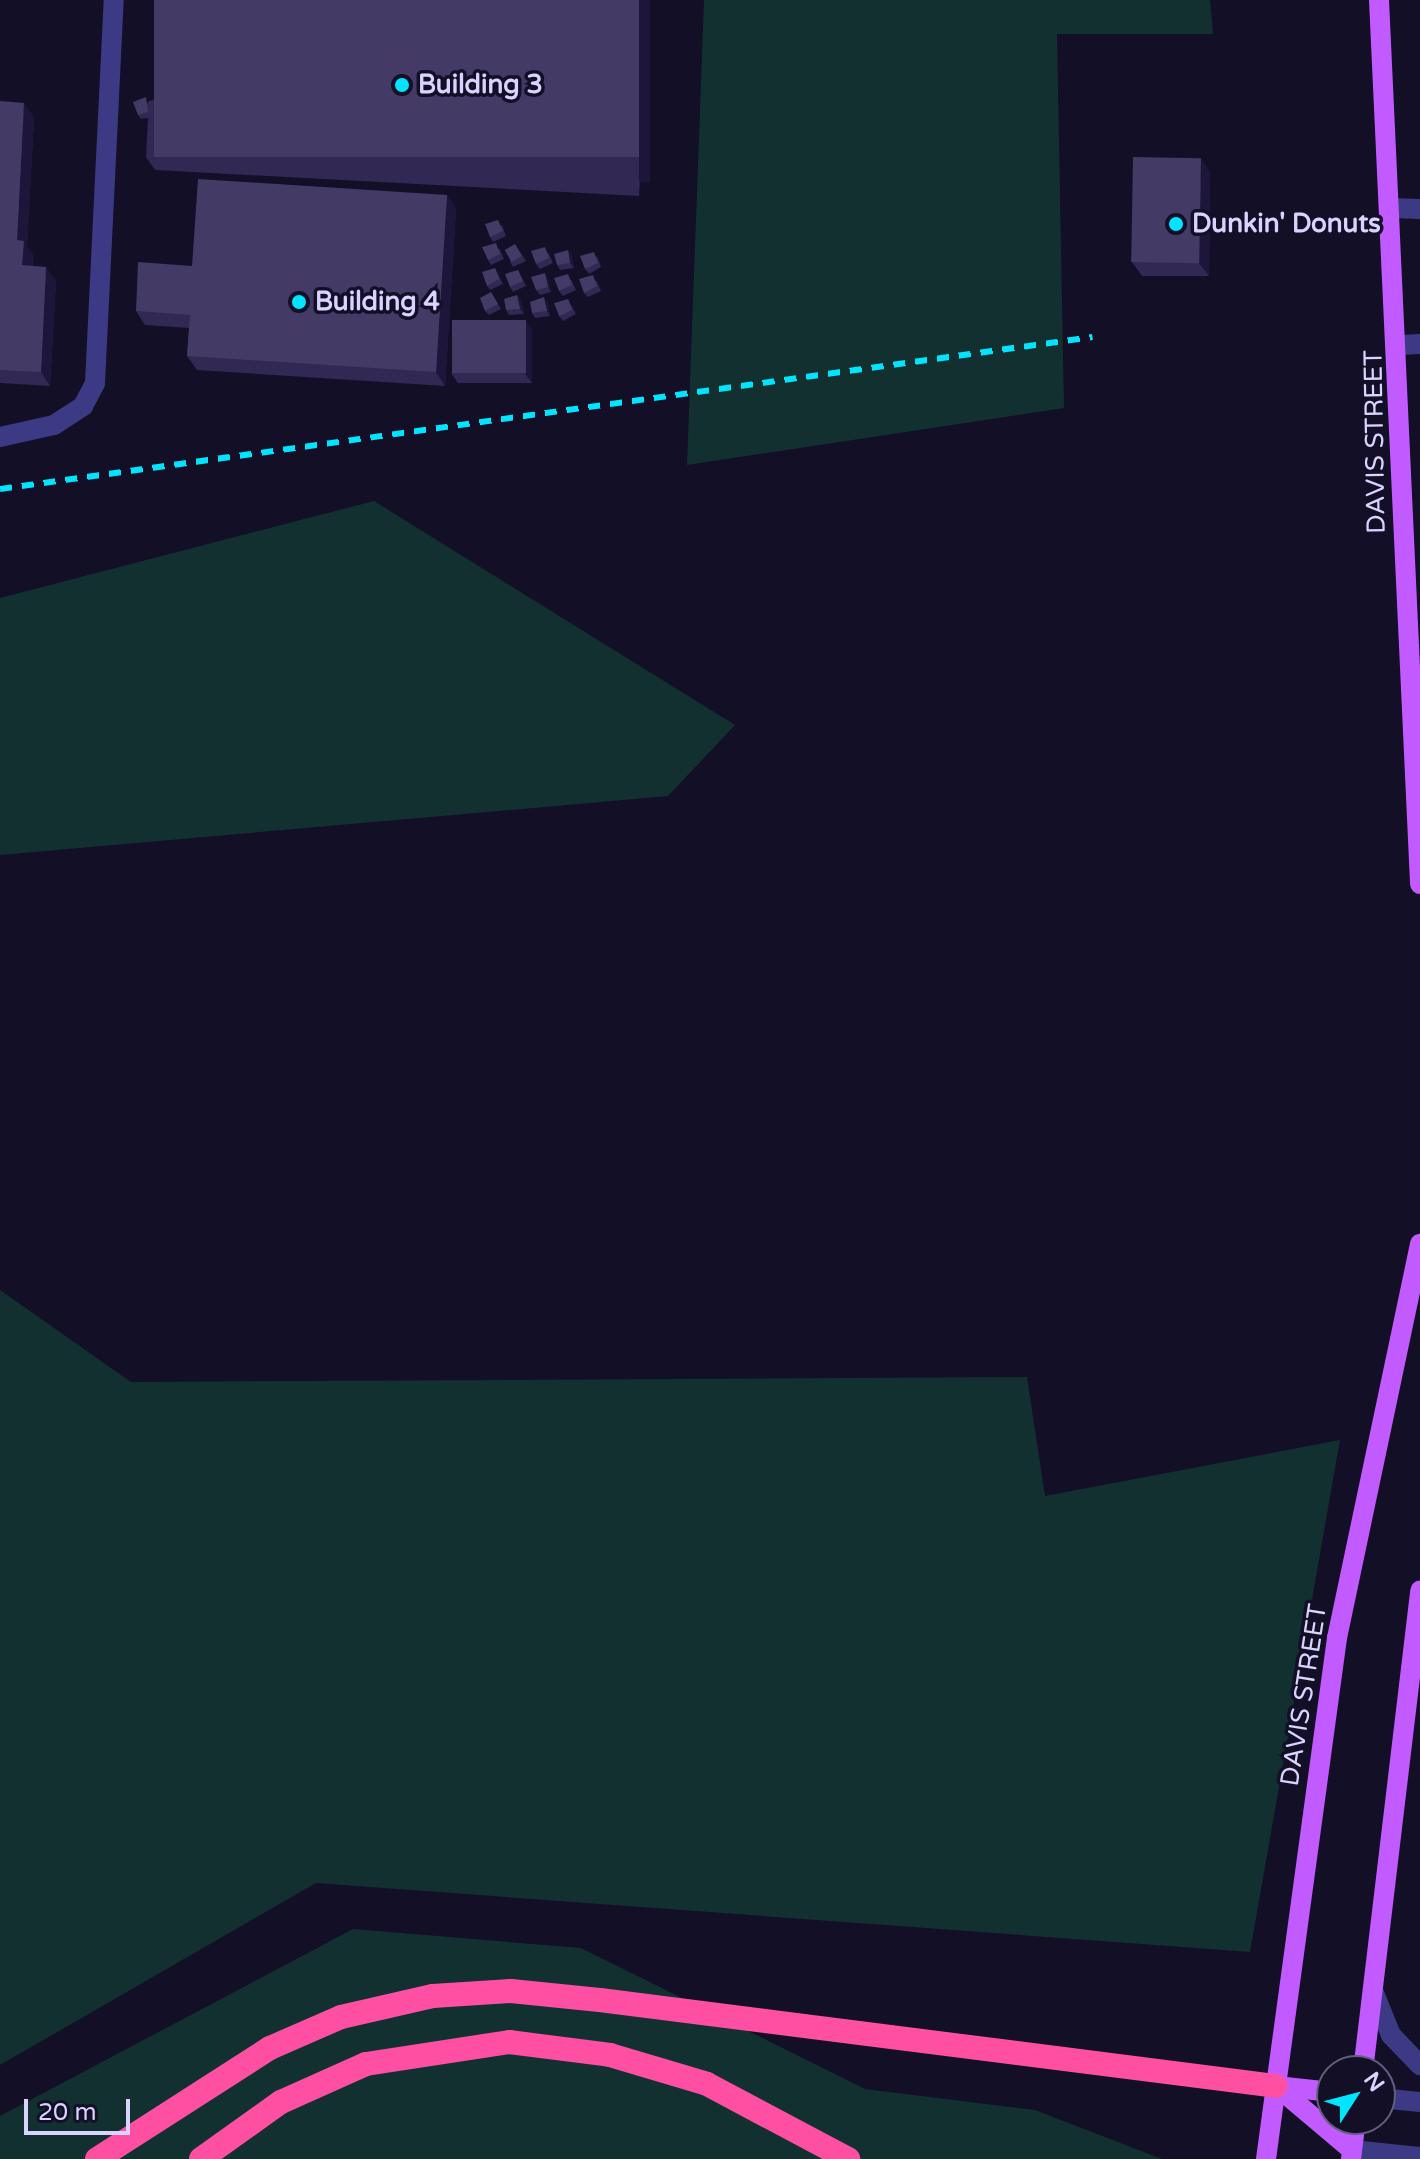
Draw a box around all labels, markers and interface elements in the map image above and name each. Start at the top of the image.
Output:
place label: Building 3 [418,69,543,101]
marker: Building 3 [393,76,411,94]
place label: Dunkin' Donuts [1192,208,1381,240]
marker: Dunkin' Donuts [1167,215,1185,233]
place label: Building 4 [315,286,440,318]
marker: Building 4 [290,293,308,311]
street label: DAVIS STREET [1358,350,1392,534]
street label: DAVIS STREET [1274,1602,1334,1788]
north arrow [1316,2055,1396,2135]
text: N [1358,2067,1390,2097]
scale bar [28,2083,134,2133]
text: 20 m [38,2098,96,2127]

